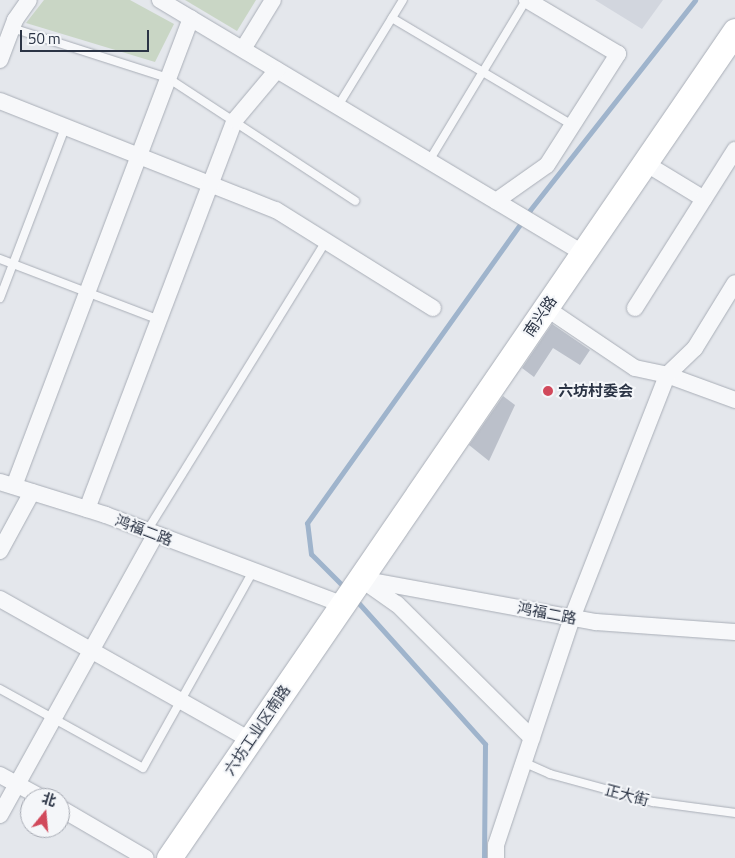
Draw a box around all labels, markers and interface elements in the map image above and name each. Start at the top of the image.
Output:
scale bar [22,20,151,52]
text: 50 m [28,27,61,50]
street label: 南兴路 [520,292,560,340]
place label: 六坊村委会 [558,382,633,400]
marker: 六坊村委会 [542,385,554,397]
street label: 鸿福二路 [113,511,175,549]
street label: 鸿福二路 [516,598,578,628]
street label: 六坊工业区南路 [220,681,294,779]
street label: 正大街 [603,780,651,810]
text: 北 [39,787,59,811]
north arrow [20,788,70,838]

